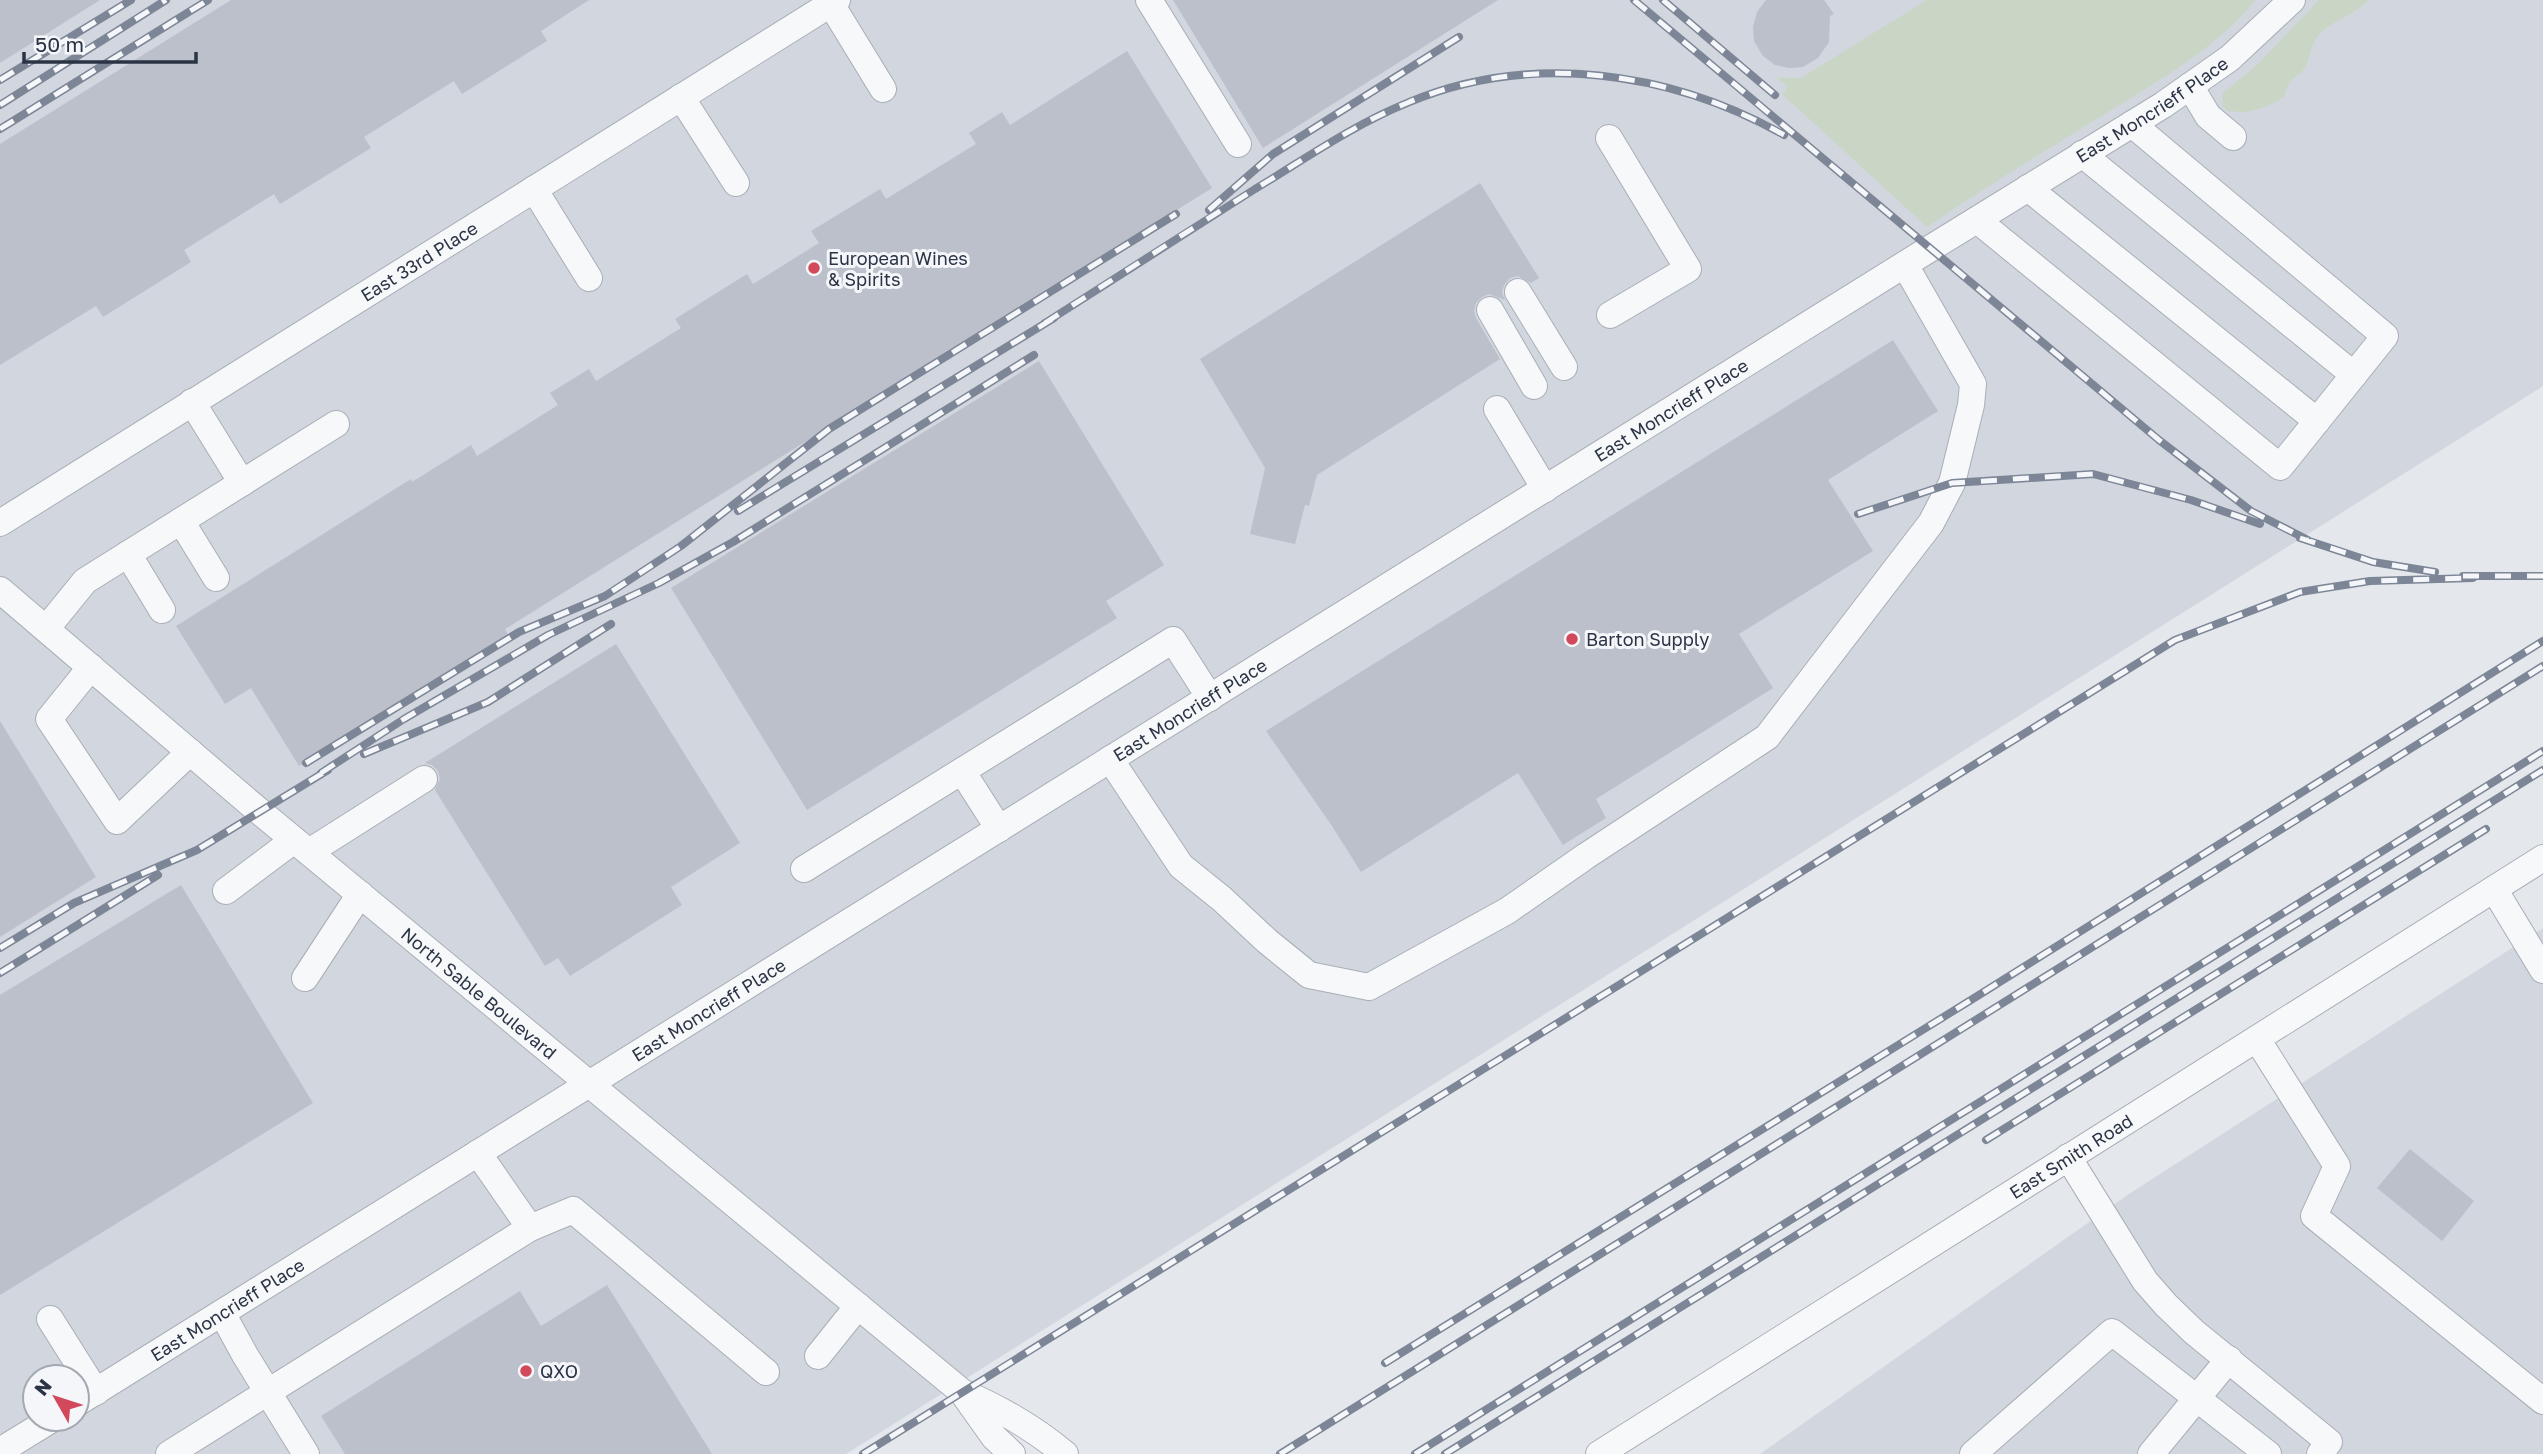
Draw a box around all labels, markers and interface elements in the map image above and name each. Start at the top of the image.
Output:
scale bar [24,21,196,65]
text: 50 m [35,31,84,57]
street label: East Moncrieff Place [2072,52,2232,167]
street label: East 33rd Place [356,216,481,306]
place label: European Wines & Spirits [828,247,968,290]
marker: European Wines & Spirits [806,260,822,276]
street label: East Moncrieff Place [1590,354,1752,466]
place label: Barton Supply [1586,628,1709,650]
marker: Barton Supply [1564,631,1580,647]
street label: East Moncrieff Place [1109,654,1271,766]
street label: North Sable Boulevard [397,922,561,1064]
street label: East Moncrieff Place [627,953,790,1066]
street label: East Smith Road [2005,1109,2137,1203]
street label: East Moncrieff Place [146,1253,308,1366]
place label: QXO [540,1360,578,1382]
north arrow [21,1363,91,1433]
marker: QXO [518,1363,534,1379]
text: N [29,1374,56,1400]

